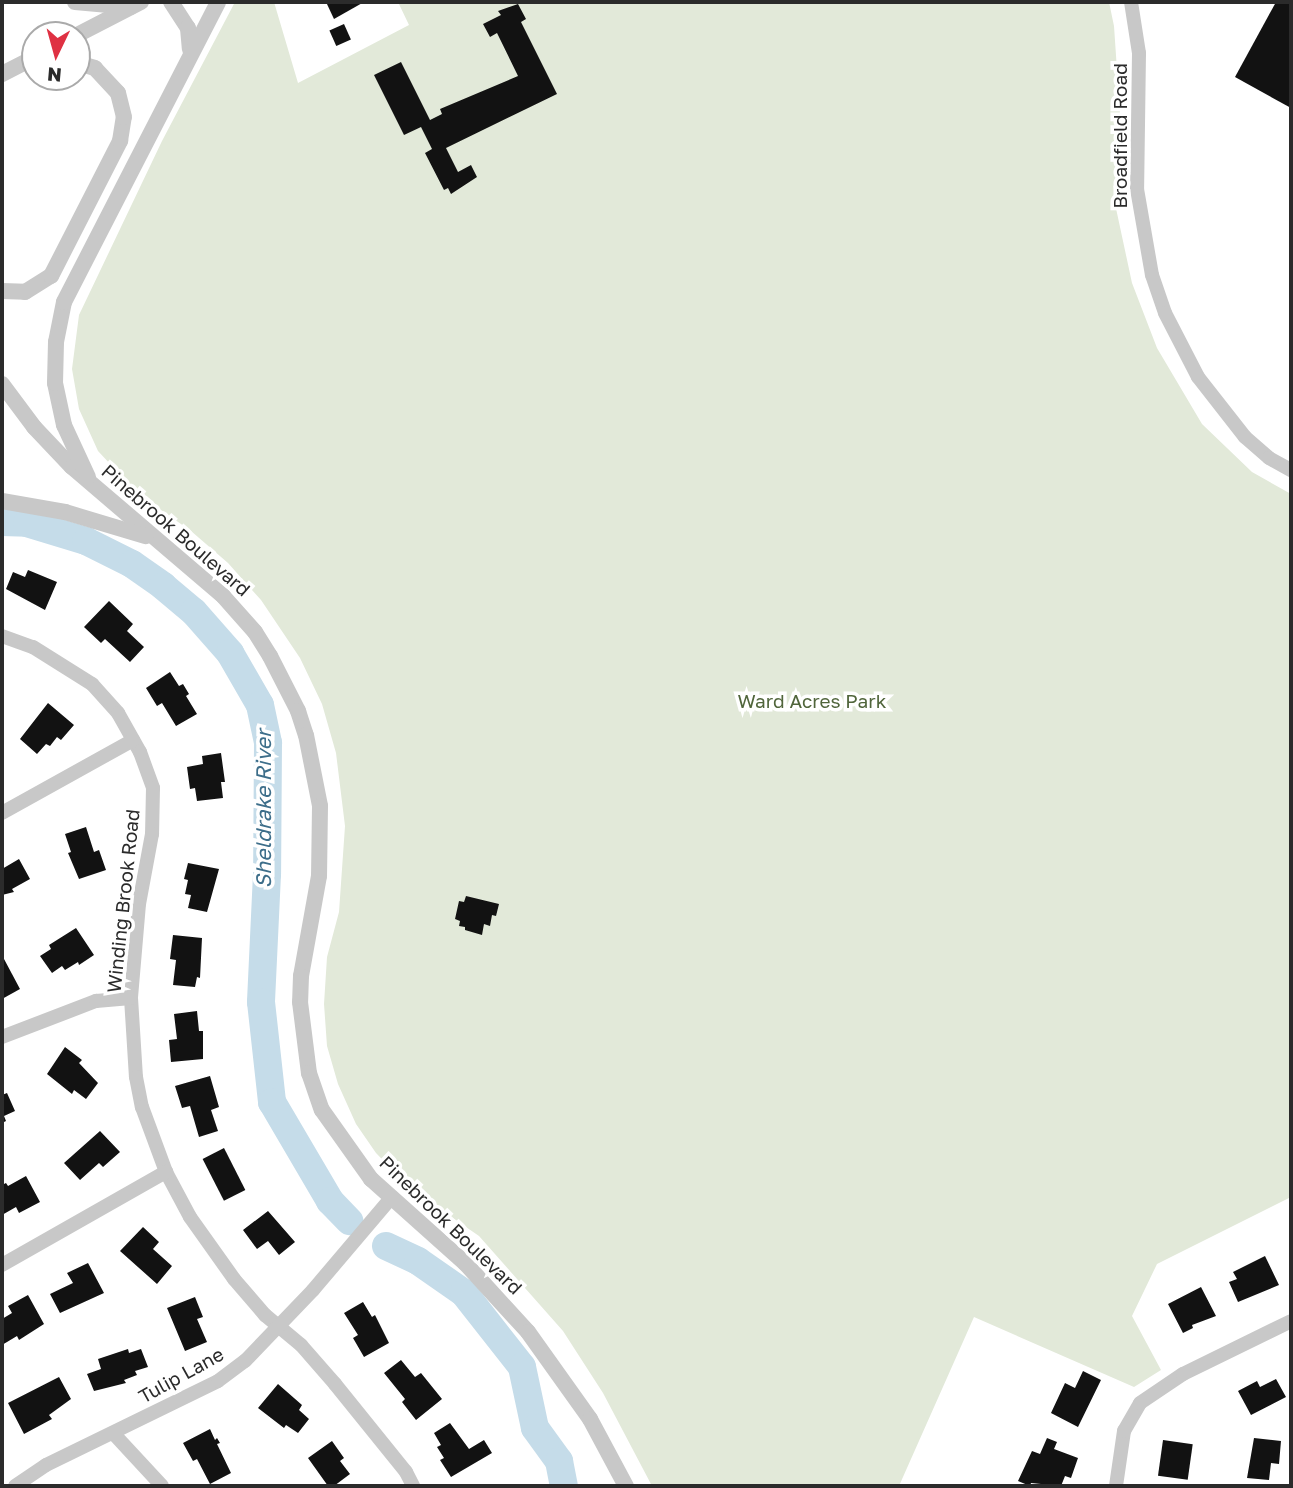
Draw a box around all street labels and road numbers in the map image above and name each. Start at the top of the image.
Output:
street label: Broadfield Road [1109,63,1131,209]
street label: Pinebrook Boulevard [97,459,255,601]
street label: Winding Brook Road [102,808,144,994]
street label: Pinebrook Boulevard [375,1151,527,1299]
street label: Tulip Lane [135,1342,227,1408]

